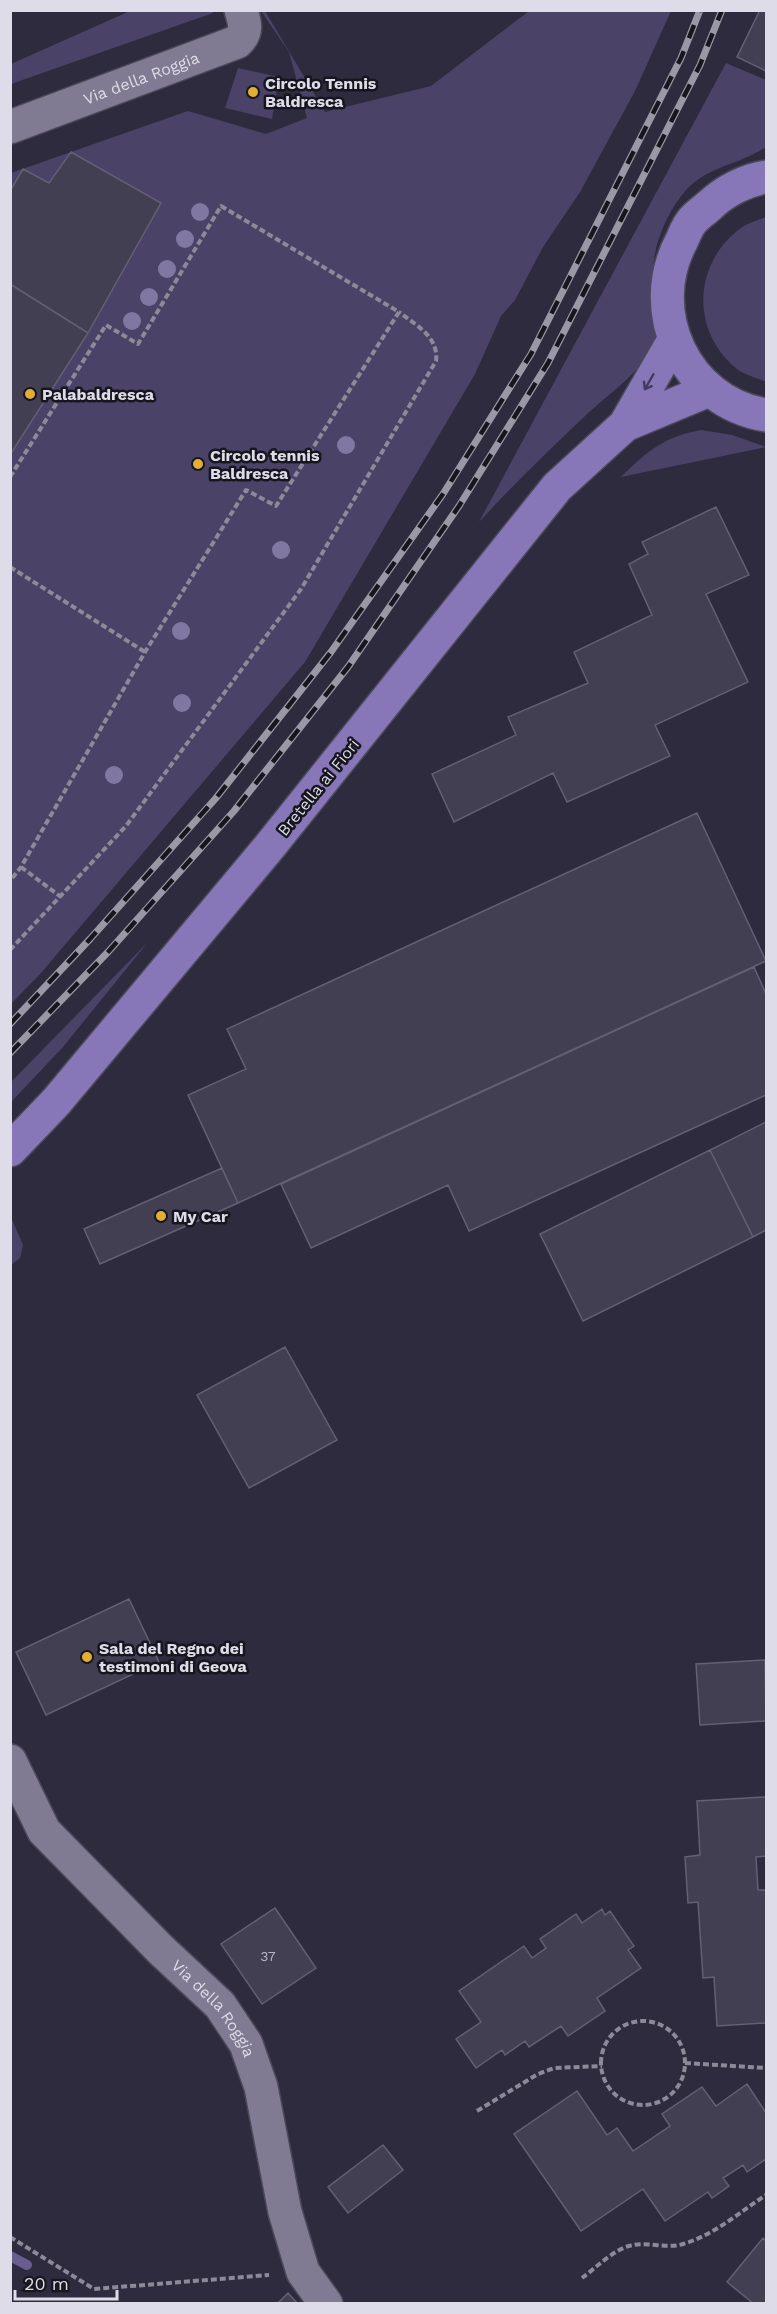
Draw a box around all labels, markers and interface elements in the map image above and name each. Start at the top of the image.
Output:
street label: Via della Roggia [81,48,202,109]
place label: Circolo Tennis Baldresca [265,74,377,111]
marker: Circolo Tennis Baldresca [246,85,260,99]
one-way arrow [643,373,655,390]
place label: Palabaldresca [42,385,155,404]
marker: Palabaldresca [23,387,37,401]
place label: Circolo tennis Baldresca [210,446,320,483]
marker: Circolo tennis Baldresca [191,457,205,471]
street label: Bretella ai Fiori [274,735,363,839]
place label: My Car [173,1207,228,1226]
marker: My Car [154,1209,168,1223]
place label: Sala del Regno dei testimoni di Geova [99,1639,248,1676]
marker: Sala del Regno dei testimoni di Geova [80,1650,94,1664]
house number: 37 [260,1948,276,1964]
street label: Via della Roggia [167,1956,259,2060]
scale bar [15,2263,117,2301]
text: 20 m [24,2273,69,2294]

